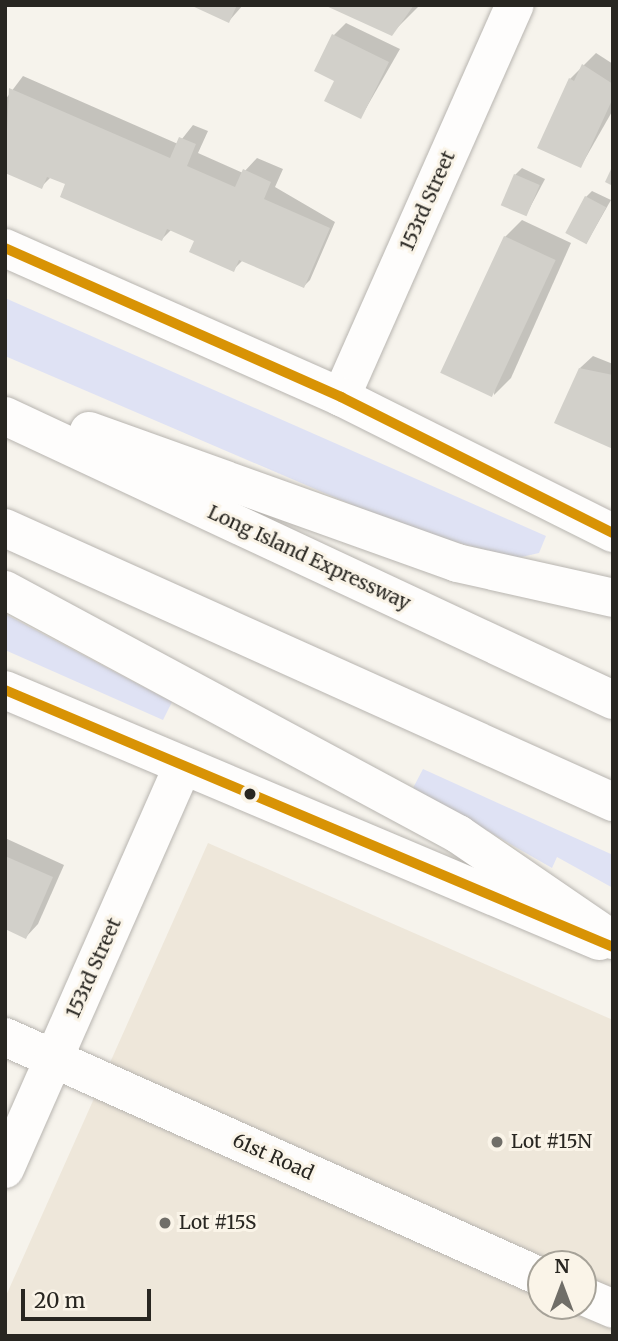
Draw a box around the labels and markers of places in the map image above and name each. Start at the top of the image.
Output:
unlabelled marker [243,787,257,801]
place label: Lot #15N [511,1131,592,1153]
marker: Lot #15N [489,1134,505,1150]
place label: Lot #15S [179,1212,256,1234]
marker: Lot #15S [157,1215,173,1231]

